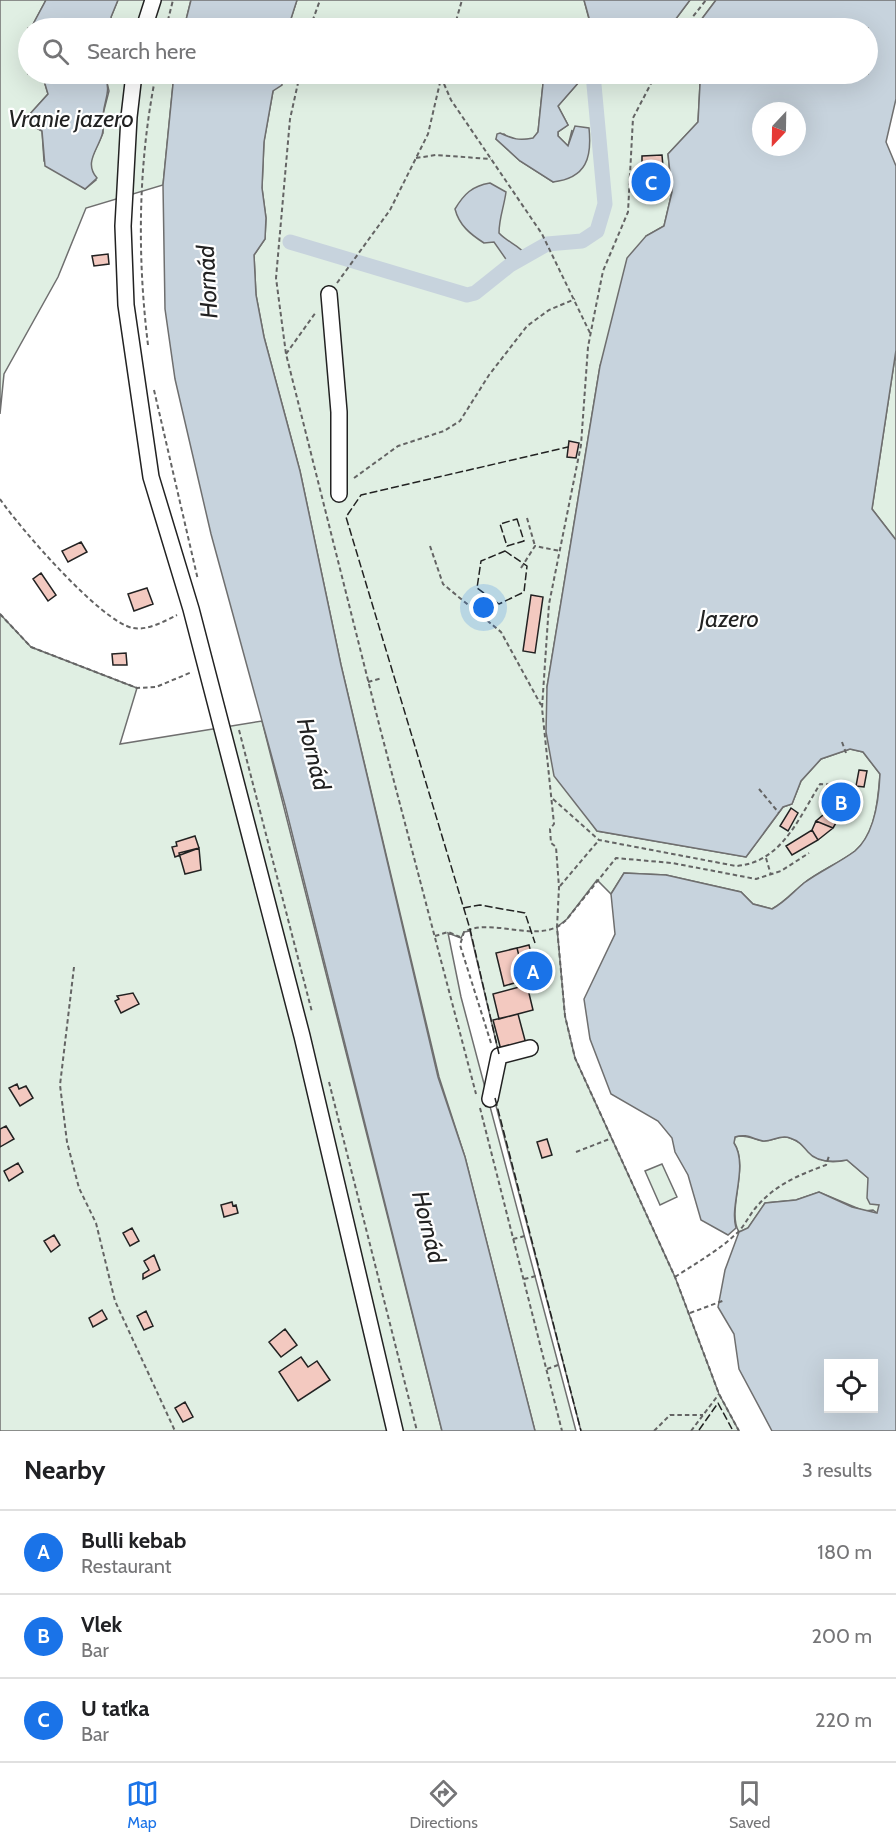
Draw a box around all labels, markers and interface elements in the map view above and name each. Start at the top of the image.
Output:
search box [18,18,878,84]
icon: search [39,35,72,68]
text: Search here [87,38,196,65]
north arrow [752,102,806,156]
water label: Vranie jazero [8,104,134,133]
pin: C [632,160,670,204]
water label: Hornád [191,244,223,320]
your location [469,593,498,622]
water label: Jazero [697,604,759,633]
water label: Hornád [291,715,337,794]
pin: B [822,780,860,824]
pin: A [514,948,552,994]
water label: Hornád [406,1188,452,1267]
map controls [824,1359,878,1413]
button: locate [824,1359,878,1413]
text: Nearby [24,1454,105,1486]
text: 3 results [802,1458,872,1482]
text: Bulli kebab [81,1527,186,1554]
text: A [37,1540,50,1564]
text: 180 m [817,1540,872,1564]
text: Restaurant [81,1554,172,1578]
text: Vlek [81,1611,122,1638]
text: B [37,1624,50,1648]
text: 200 m [812,1624,872,1648]
text: Bar [81,1638,109,1662]
text: U taťka [81,1695,149,1722]
text: C [37,1708,50,1732]
text: 220 m [815,1708,872,1732]
text: Bar [81,1722,109,1746]
tab: Map [126,1777,159,1832]
tab: Directions [410,1777,478,1832]
tab: Saved [729,1777,770,1832]

